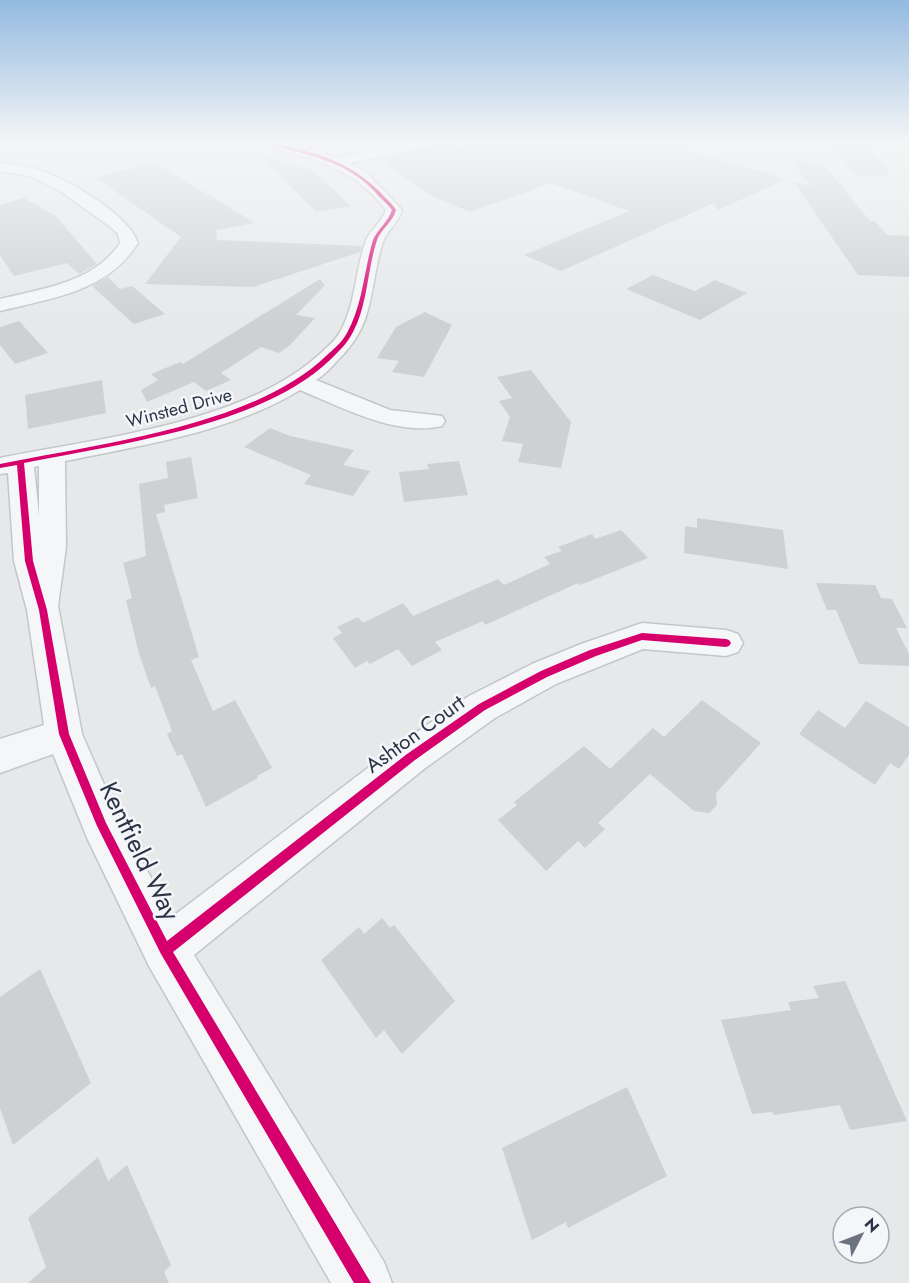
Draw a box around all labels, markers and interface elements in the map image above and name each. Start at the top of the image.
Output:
street label: Winsted Drive [123,381,235,435]
street label: Ashton Court [359,688,471,780]
street label: Kentfield Way [90,775,190,927]
north arrow [831,1205,891,1265]
text: N [859,1213,885,1238]

